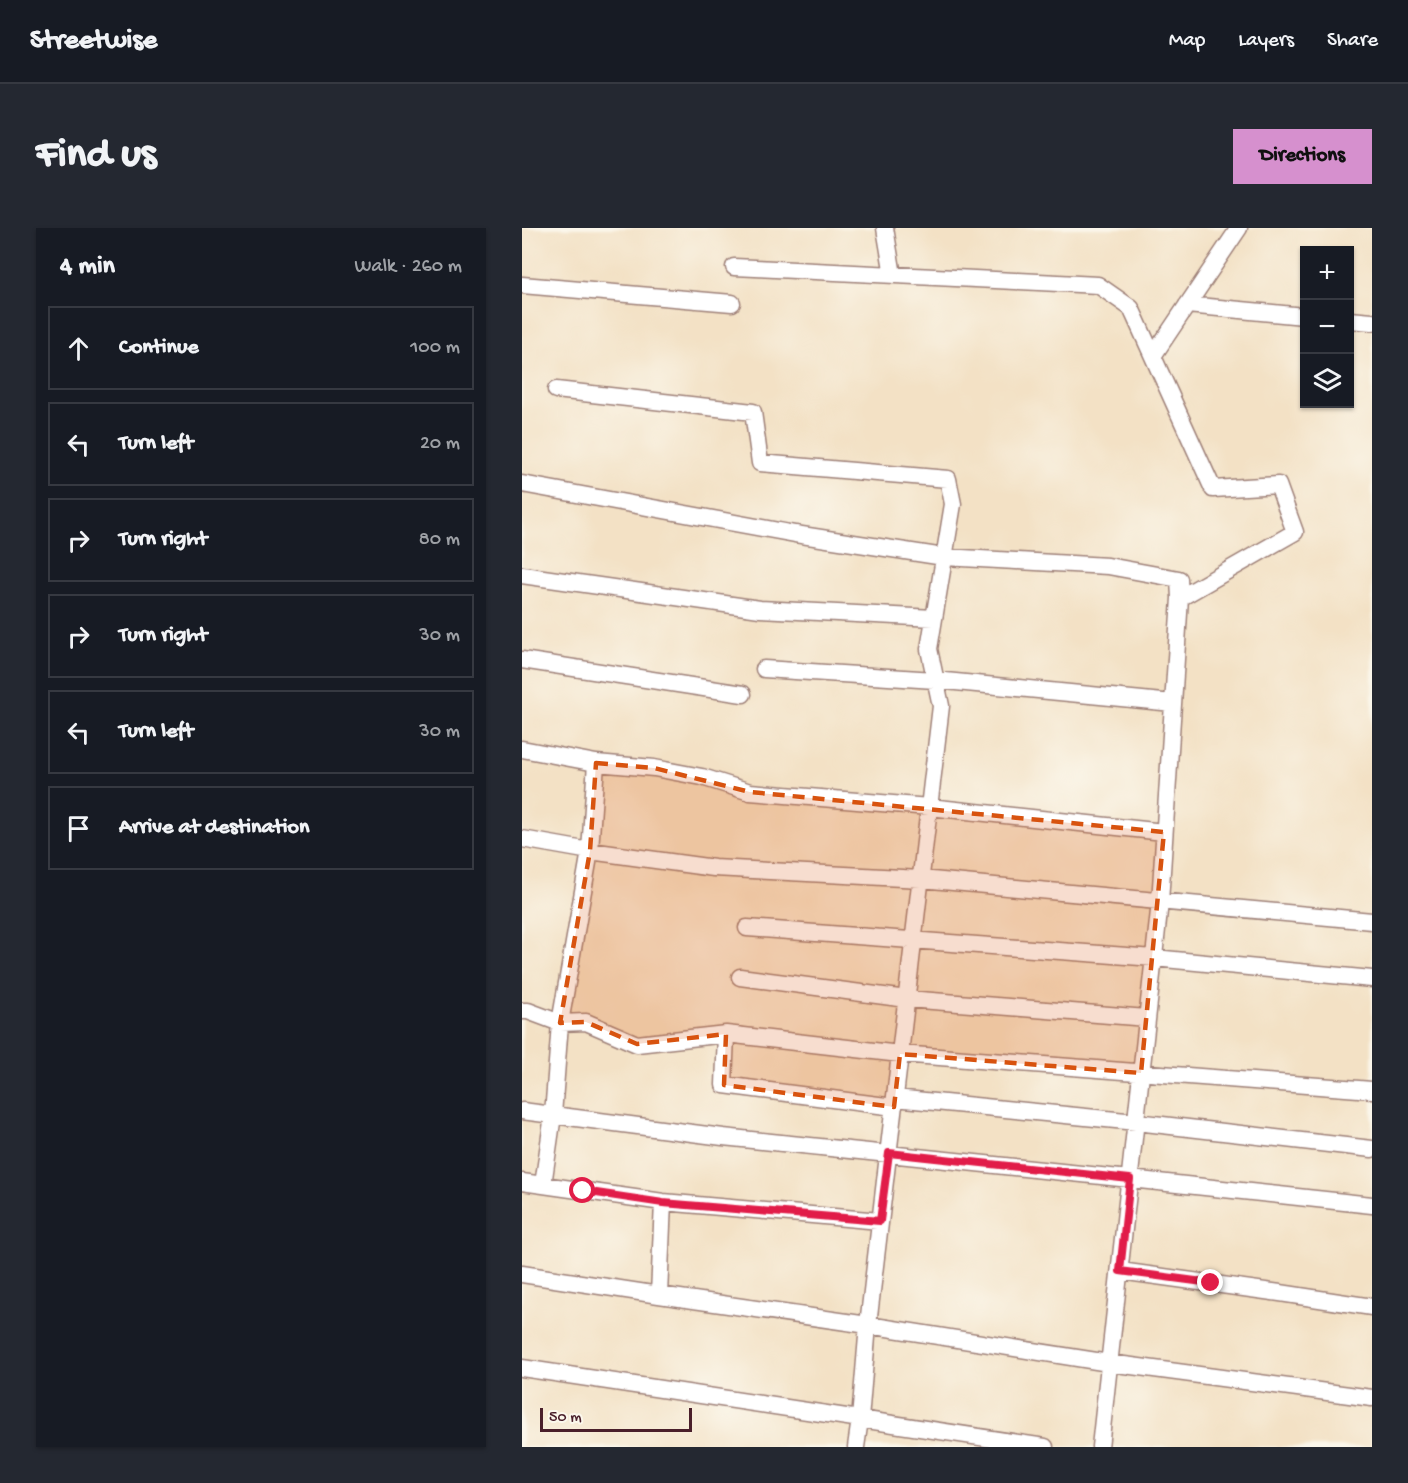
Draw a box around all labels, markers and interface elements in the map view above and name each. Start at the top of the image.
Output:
text: Streetwise [30,25,157,58]
text: Map [1169,29,1205,54]
text: Layers [1238,29,1294,54]
text: Share [1327,29,1378,54]
button: Directions [1233,129,1372,184]
text: Find us [36,132,156,181]
map controls [1300,246,1354,408]
button: + [1300,246,1354,300]
text: 4 min [60,252,115,283]
text: Walk · 260 m [355,256,462,279]
button: − [1300,300,1354,354]
icon: ahead [62,332,95,365]
text: Continue [119,335,199,361]
text: 100 m [410,337,460,360]
button: layers [1300,354,1354,408]
icon: left [62,428,95,461]
text: Turn left [119,431,193,457]
text: 20 m [420,433,460,456]
icon: right [62,524,95,557]
text: Turn right [119,527,207,553]
text: 80 m [419,529,460,552]
icon: right [62,620,95,653]
text: Turn right [119,623,207,649]
text: 30 m [419,625,460,648]
icon: left [62,716,95,749]
text: Turn left [119,719,193,745]
text: 30 m [419,721,460,744]
icon: arrive [62,812,95,845]
text: Arrive at destination [119,815,309,841]
route start [569,1177,595,1203]
route end [1197,1269,1223,1295]
scale bar [540,1405,692,1432]
text: 50 m [549,1409,582,1428]

